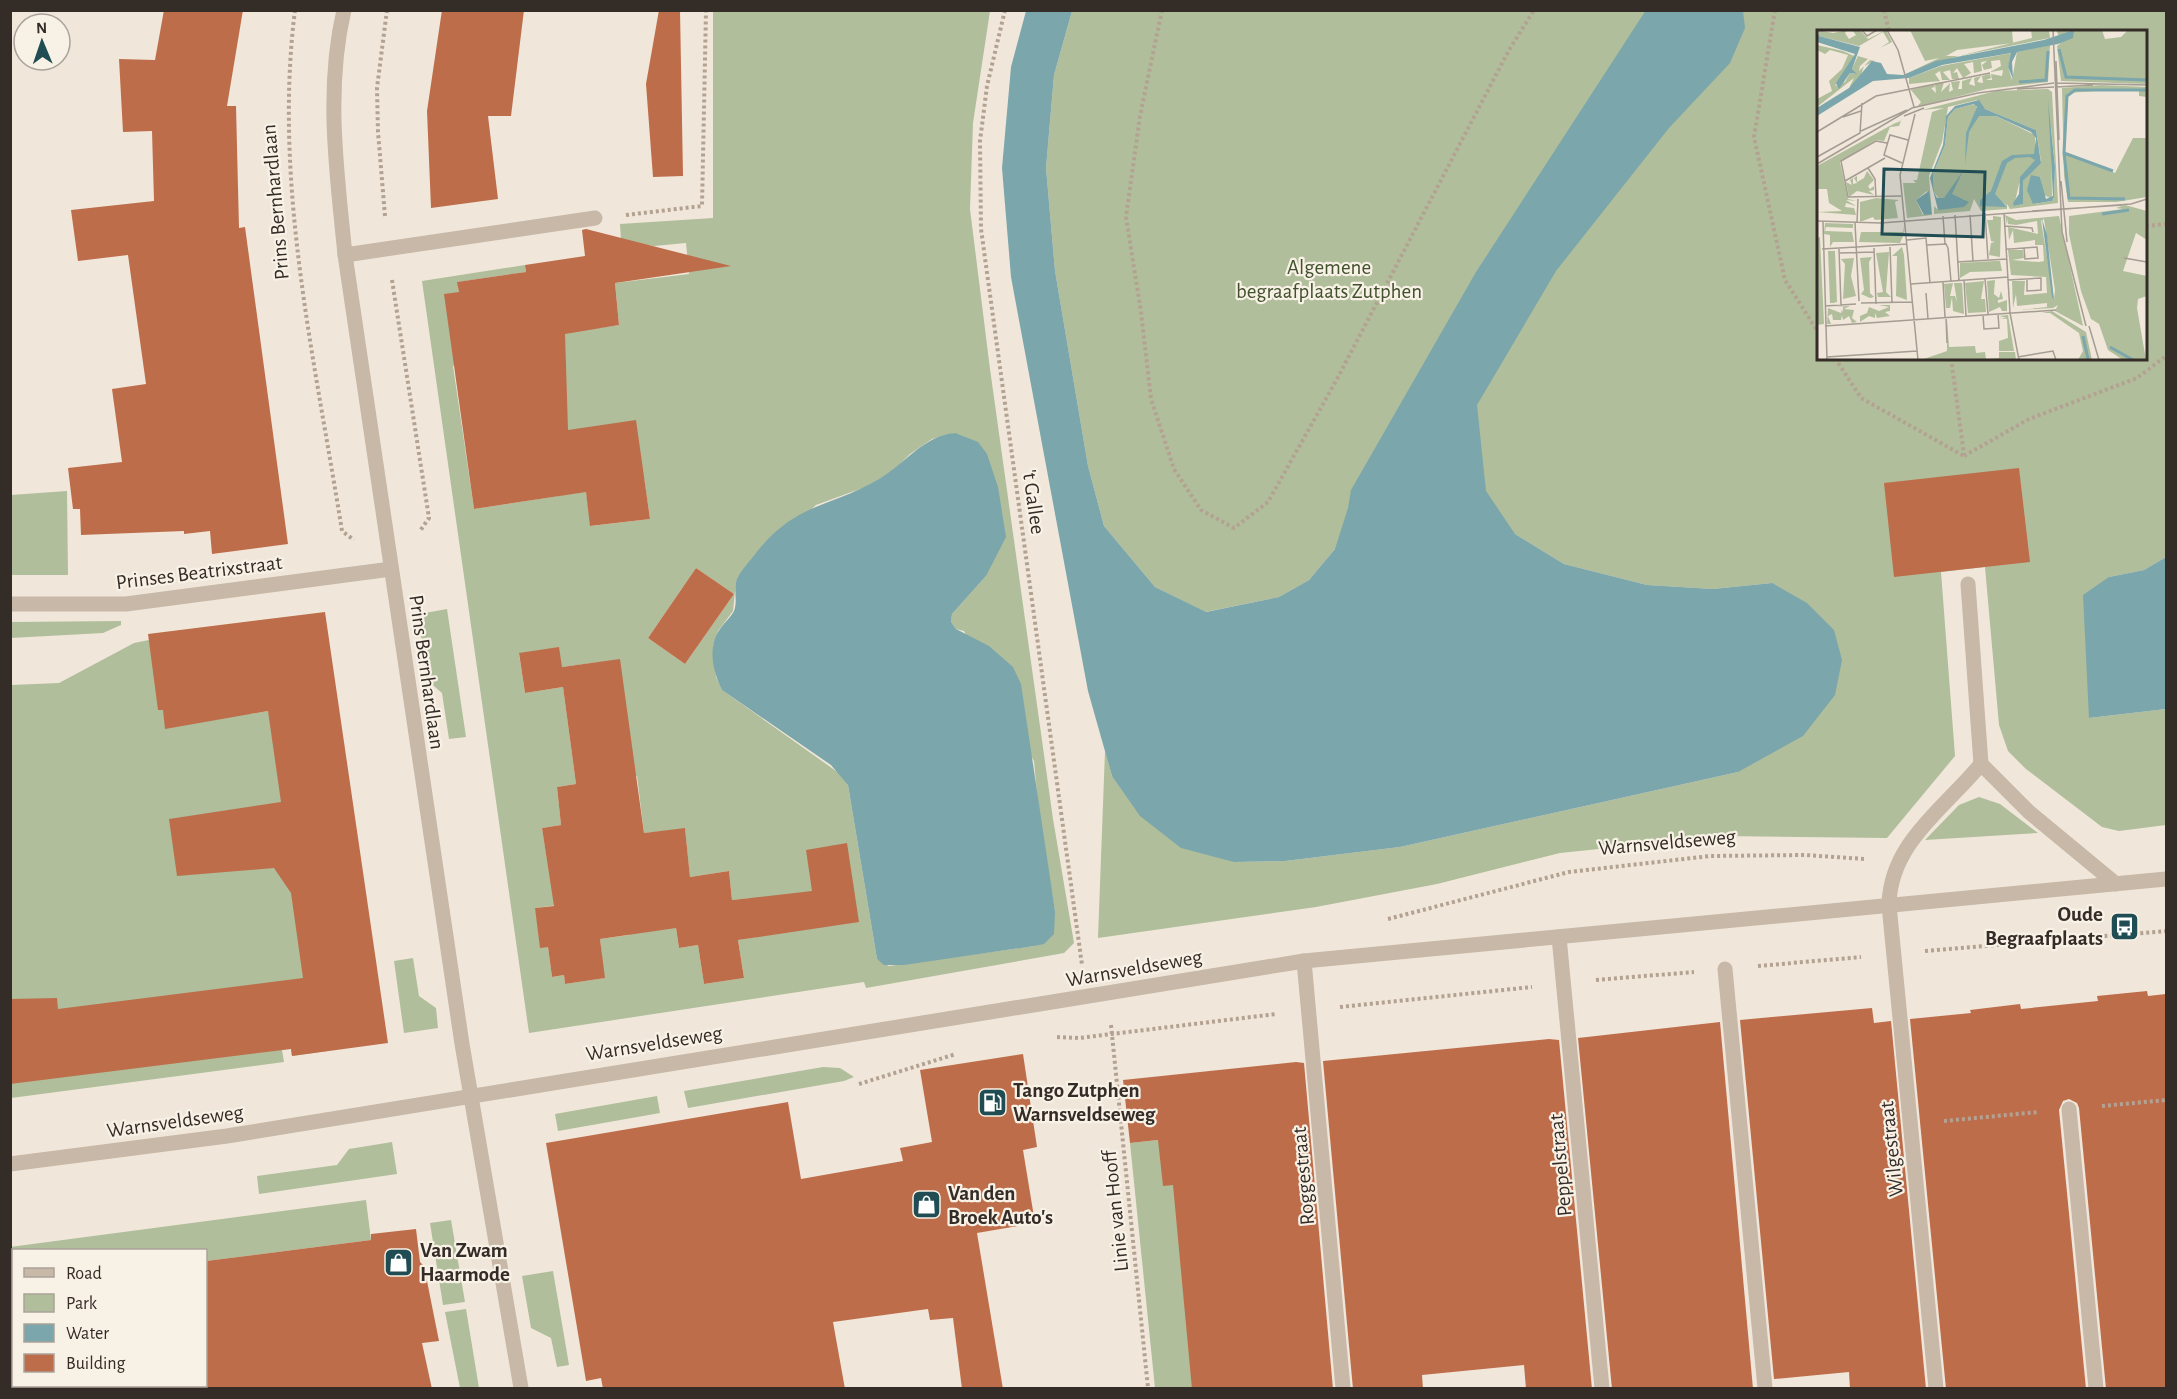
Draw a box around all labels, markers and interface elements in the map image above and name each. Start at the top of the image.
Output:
north arrow [12,12,72,72]
text: N [36,20,47,36]
inset map [1817,30,2147,360]
street label: Prins Bernhardlaan [258,123,293,281]
park label: Algemene begraafplaats Zutphen [1236,257,1422,302]
street label: 't Gallee [1019,468,1048,536]
street label: Prinses Beatrixstraat [115,552,284,593]
street label: Prins Bernhardlaan [405,593,448,751]
street label: Warnsveldseweg [1597,826,1737,859]
place label: Oude Begraafplaats [1985,904,2103,949]
bus stop icon: Oude Begraafplaats [2108,910,2140,942]
street label: Warnsveldseweg [1064,946,1205,991]
street label: Warnsveldseweg [584,1022,725,1065]
place label: Tango Zutphen Warnsveldseweg [1013,1080,1156,1125]
fuel station icon: Tango Zutphen Warnsveldseweg [976,1086,1008,1118]
street label: Wilgestraat [1876,1100,1907,1198]
street label: Warnsveldseweg [105,1101,246,1141]
street label: Peppelstraat [1546,1112,1575,1217]
street label: Roggestraat [1289,1126,1318,1226]
street label: Linie van Hooff [1099,1148,1132,1273]
place label: Van den Broek Auto's [948,1183,1053,1228]
shop icon: Van den Broek Auto's [911,1189,943,1221]
place label: Van Zwam Haarmode [420,1240,510,1285]
shop icon: Van Zwam Haarmode [383,1246,415,1278]
legend [12,1249,207,1387]
text: Road [66,1265,102,1283]
text: Park [66,1295,98,1313]
text: Water [66,1325,109,1343]
text: Building [66,1355,126,1373]

